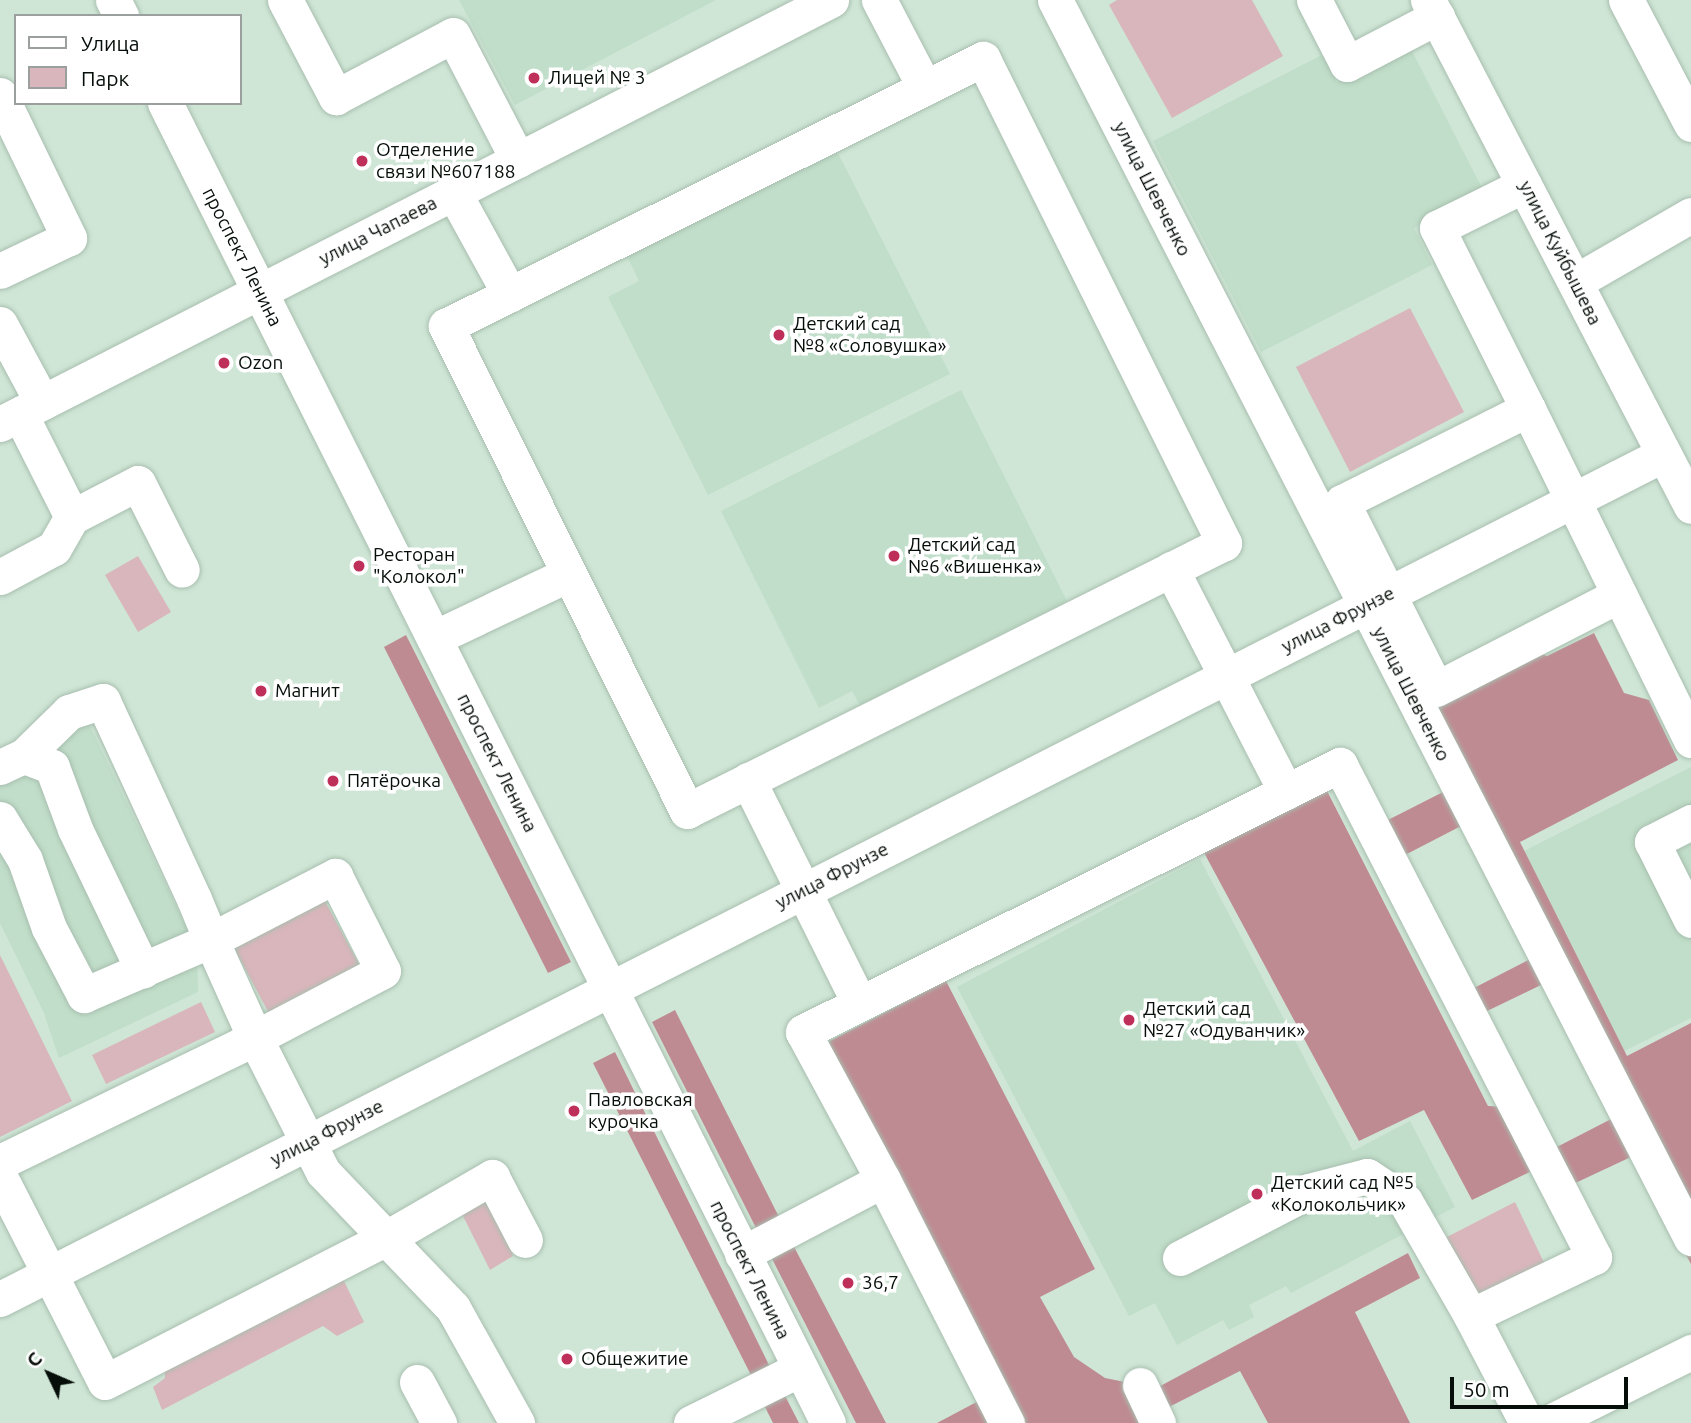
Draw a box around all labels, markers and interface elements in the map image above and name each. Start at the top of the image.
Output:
legend [14,14,242,105]
text: Улица [81,31,139,55]
text: Парк [81,66,129,90]
place label: Лицей № 3 [548,67,645,89]
marker: Лицей № 3 [526,70,542,86]
street label: улица Шевченко [1108,118,1196,260]
place label: Отделение связи №607188 [376,139,515,183]
marker: Отделение связи №607188 [354,153,370,169]
street label: улица Куйбышева [1514,177,1606,329]
street label: проспект Ленина [197,184,287,330]
street label: улица Чапаева [315,192,441,270]
place label: Детский сад №8 «Соловушка» [793,313,946,357]
marker: Детский сад №8 «Соловушка» [771,327,787,343]
place label: Ozon [238,352,283,374]
marker: Ozon [216,355,232,371]
place label: Детский сад №6 «Вишенка» [908,534,1042,578]
place label: Ресторан "Колокол" [373,544,465,588]
marker: Детский сад №6 «Вишенка» [886,548,902,564]
marker: Ресторан "Колокол" [351,558,367,574]
street label: улица Фрунзе [1278,582,1398,658]
street label: улица Шевченко [1367,623,1455,765]
place label: Магнит [275,680,340,702]
marker: Магнит [253,683,269,699]
street label: проспект Ленина [452,690,542,836]
place label: Пятёрочка [347,770,441,792]
marker: Пятёрочка [325,773,341,789]
street label: улица Фрунзе [772,838,892,914]
place label: Детский сад №27 «Одуванчик» [1143,998,1305,1042]
marker: Детский сад №27 «Одуванчик» [1121,1012,1137,1028]
place label: Павловская курочка [588,1089,693,1133]
street label: улица Фрунзе [267,1095,387,1171]
marker: Павловская курочка [566,1103,582,1119]
place label: Детский сад №5 «Колокольчик» [1271,1172,1414,1216]
marker: Детский сад №5 «Колокольчик» [1249,1186,1265,1202]
street label: проспект Ленина [705,1197,795,1343]
place label: 36,7 [862,1272,899,1294]
marker: 36,7 [840,1275,856,1291]
north arrow [14,1339,84,1409]
text: С [22,1347,46,1371]
place label: Общежитие [581,1348,688,1370]
marker: Общежитие [559,1351,575,1367]
scale bar [1453,1364,1632,1408]
text: 50 m [1463,1377,1510,1401]

